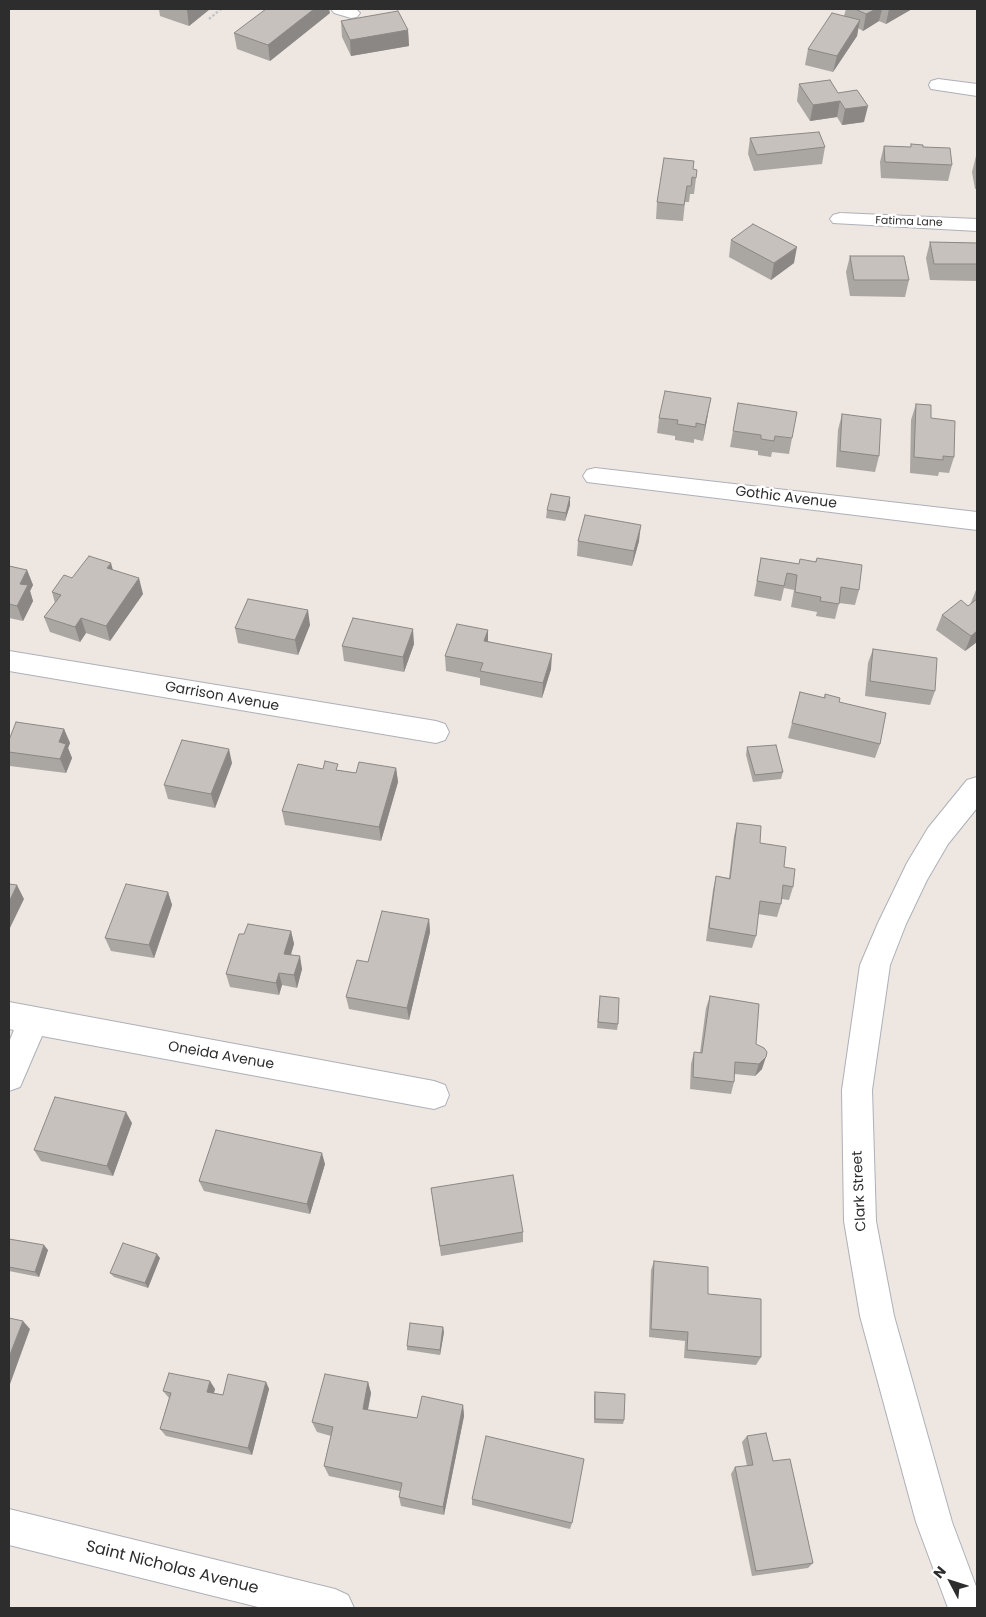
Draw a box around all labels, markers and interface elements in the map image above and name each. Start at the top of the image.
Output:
street label: Fatima Lane [875,214,943,230]
street label: Gothic Avenue [734,483,838,513]
street label: Garrison Avenue [164,679,280,715]
street label: Oneida Avenue [167,1038,275,1074]
street label: Clark Street [849,1150,871,1232]
street label: Saint Nicholas Avenue [84,1537,260,1599]
north arrow [926,1557,976,1607]
text: N [928,1562,951,1583]

